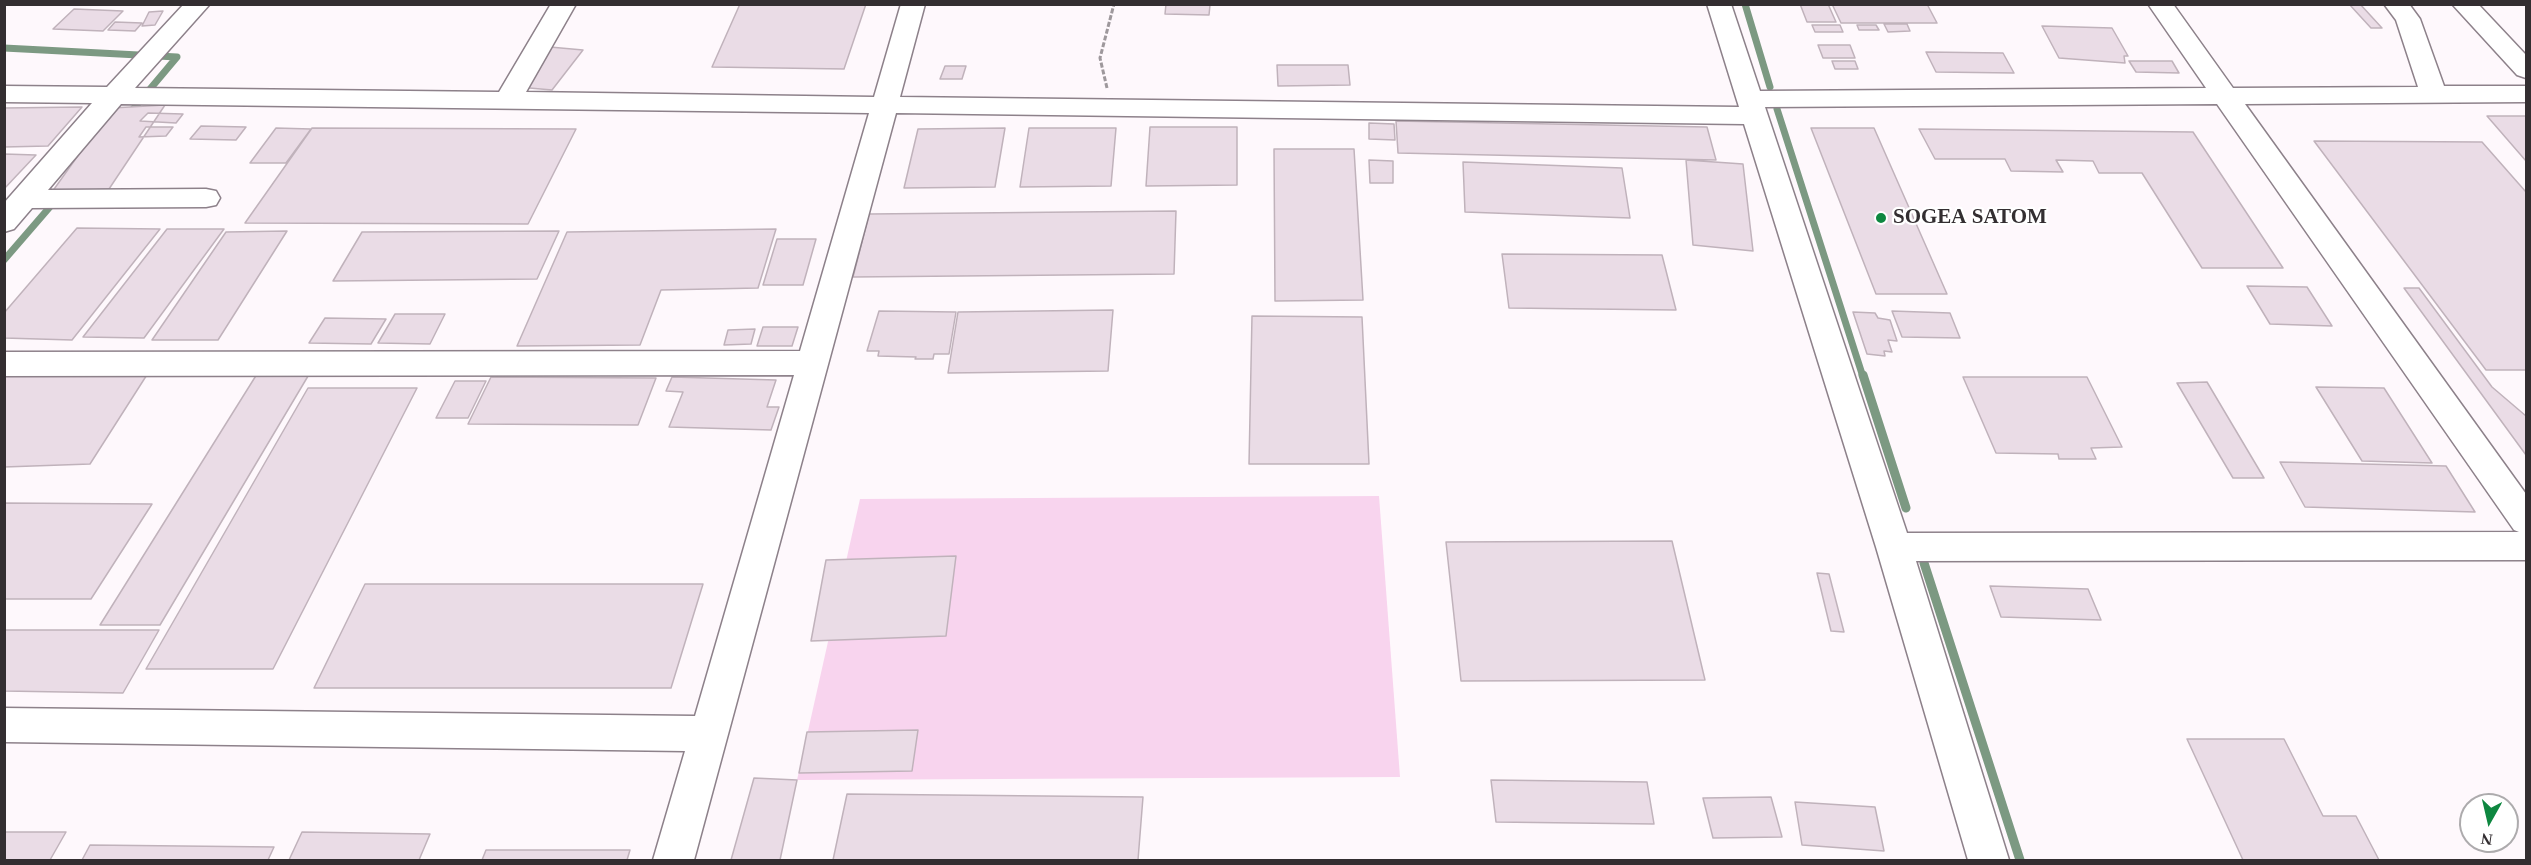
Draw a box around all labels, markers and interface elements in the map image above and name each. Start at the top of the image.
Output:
place label: SOGEA SATOM [1893,205,2047,231]
marker: SOGEA SATOM [1874,211,1888,225]
north arrow [2459,793,2519,853]
text: N [2480,830,2494,849]

